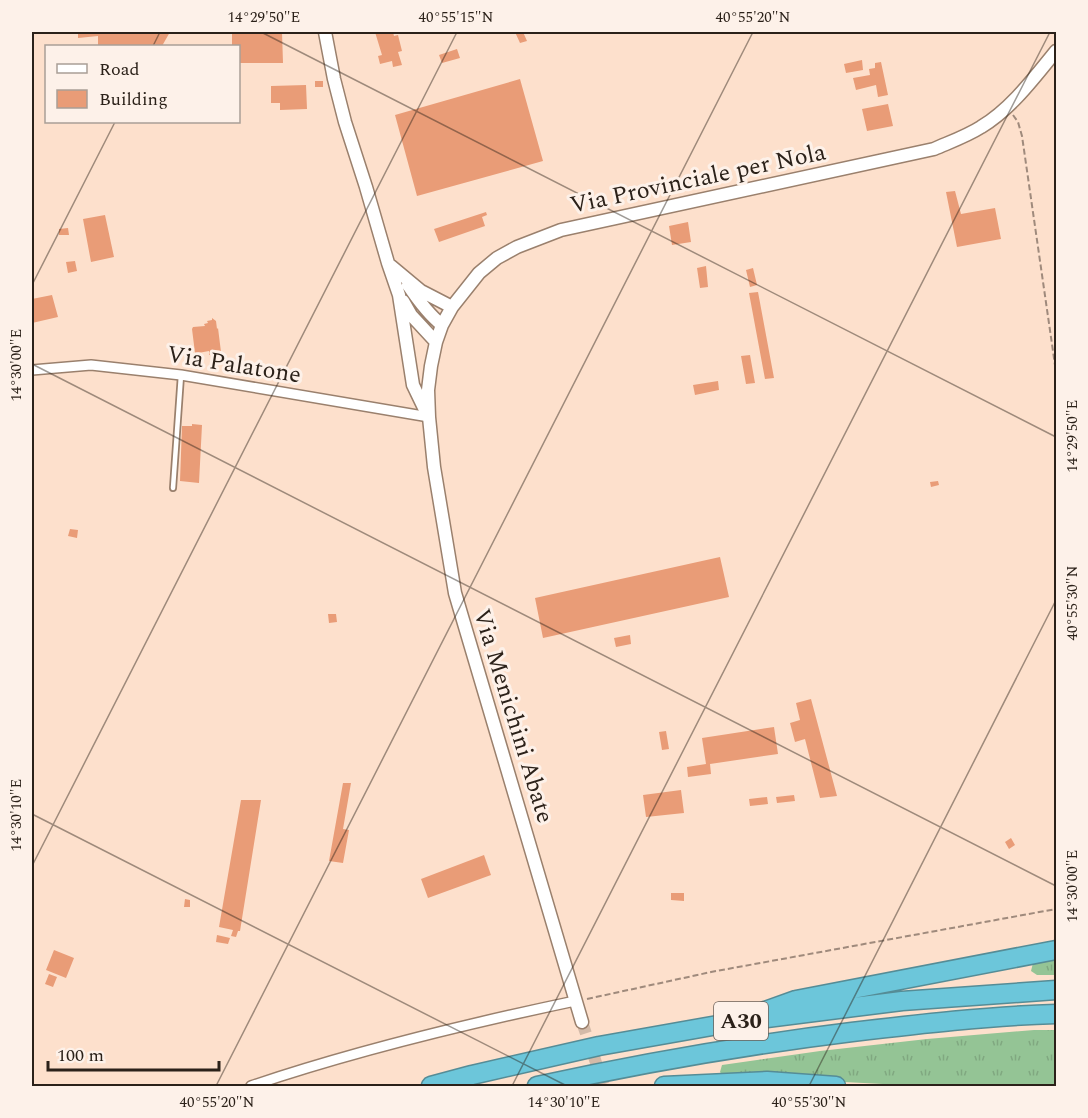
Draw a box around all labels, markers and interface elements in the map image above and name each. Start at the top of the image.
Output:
text: 14°29'50"E [228,6,300,29]
text: 40°55'15"N [419,6,494,29]
text: 40°55'20"N [716,6,791,29]
legend [45,45,240,123]
text: Road [99,56,140,83]
text: Building [99,86,168,113]
street label: Via Provinciale per Nola [567,134,829,224]
text: 14°30'00"E [5,329,28,401]
street label: Via Palatone [164,337,304,393]
text: 14°29'50"E [1061,400,1084,472]
text: 40°55'30"N [1061,565,1084,641]
street label: Via Menichini Abate [463,605,563,827]
text: 14°30'10"E [5,779,28,851]
text: 14°30'00"E [1061,850,1084,922]
road number: A30 [714,1002,768,1040]
scale bar [48,1034,219,1072]
text: 100 m [57,1042,104,1069]
text: 40°55'20"N [180,1091,255,1114]
text: 14°30'10"E [528,1091,600,1114]
text: 40°55'30"N [772,1091,847,1114]

